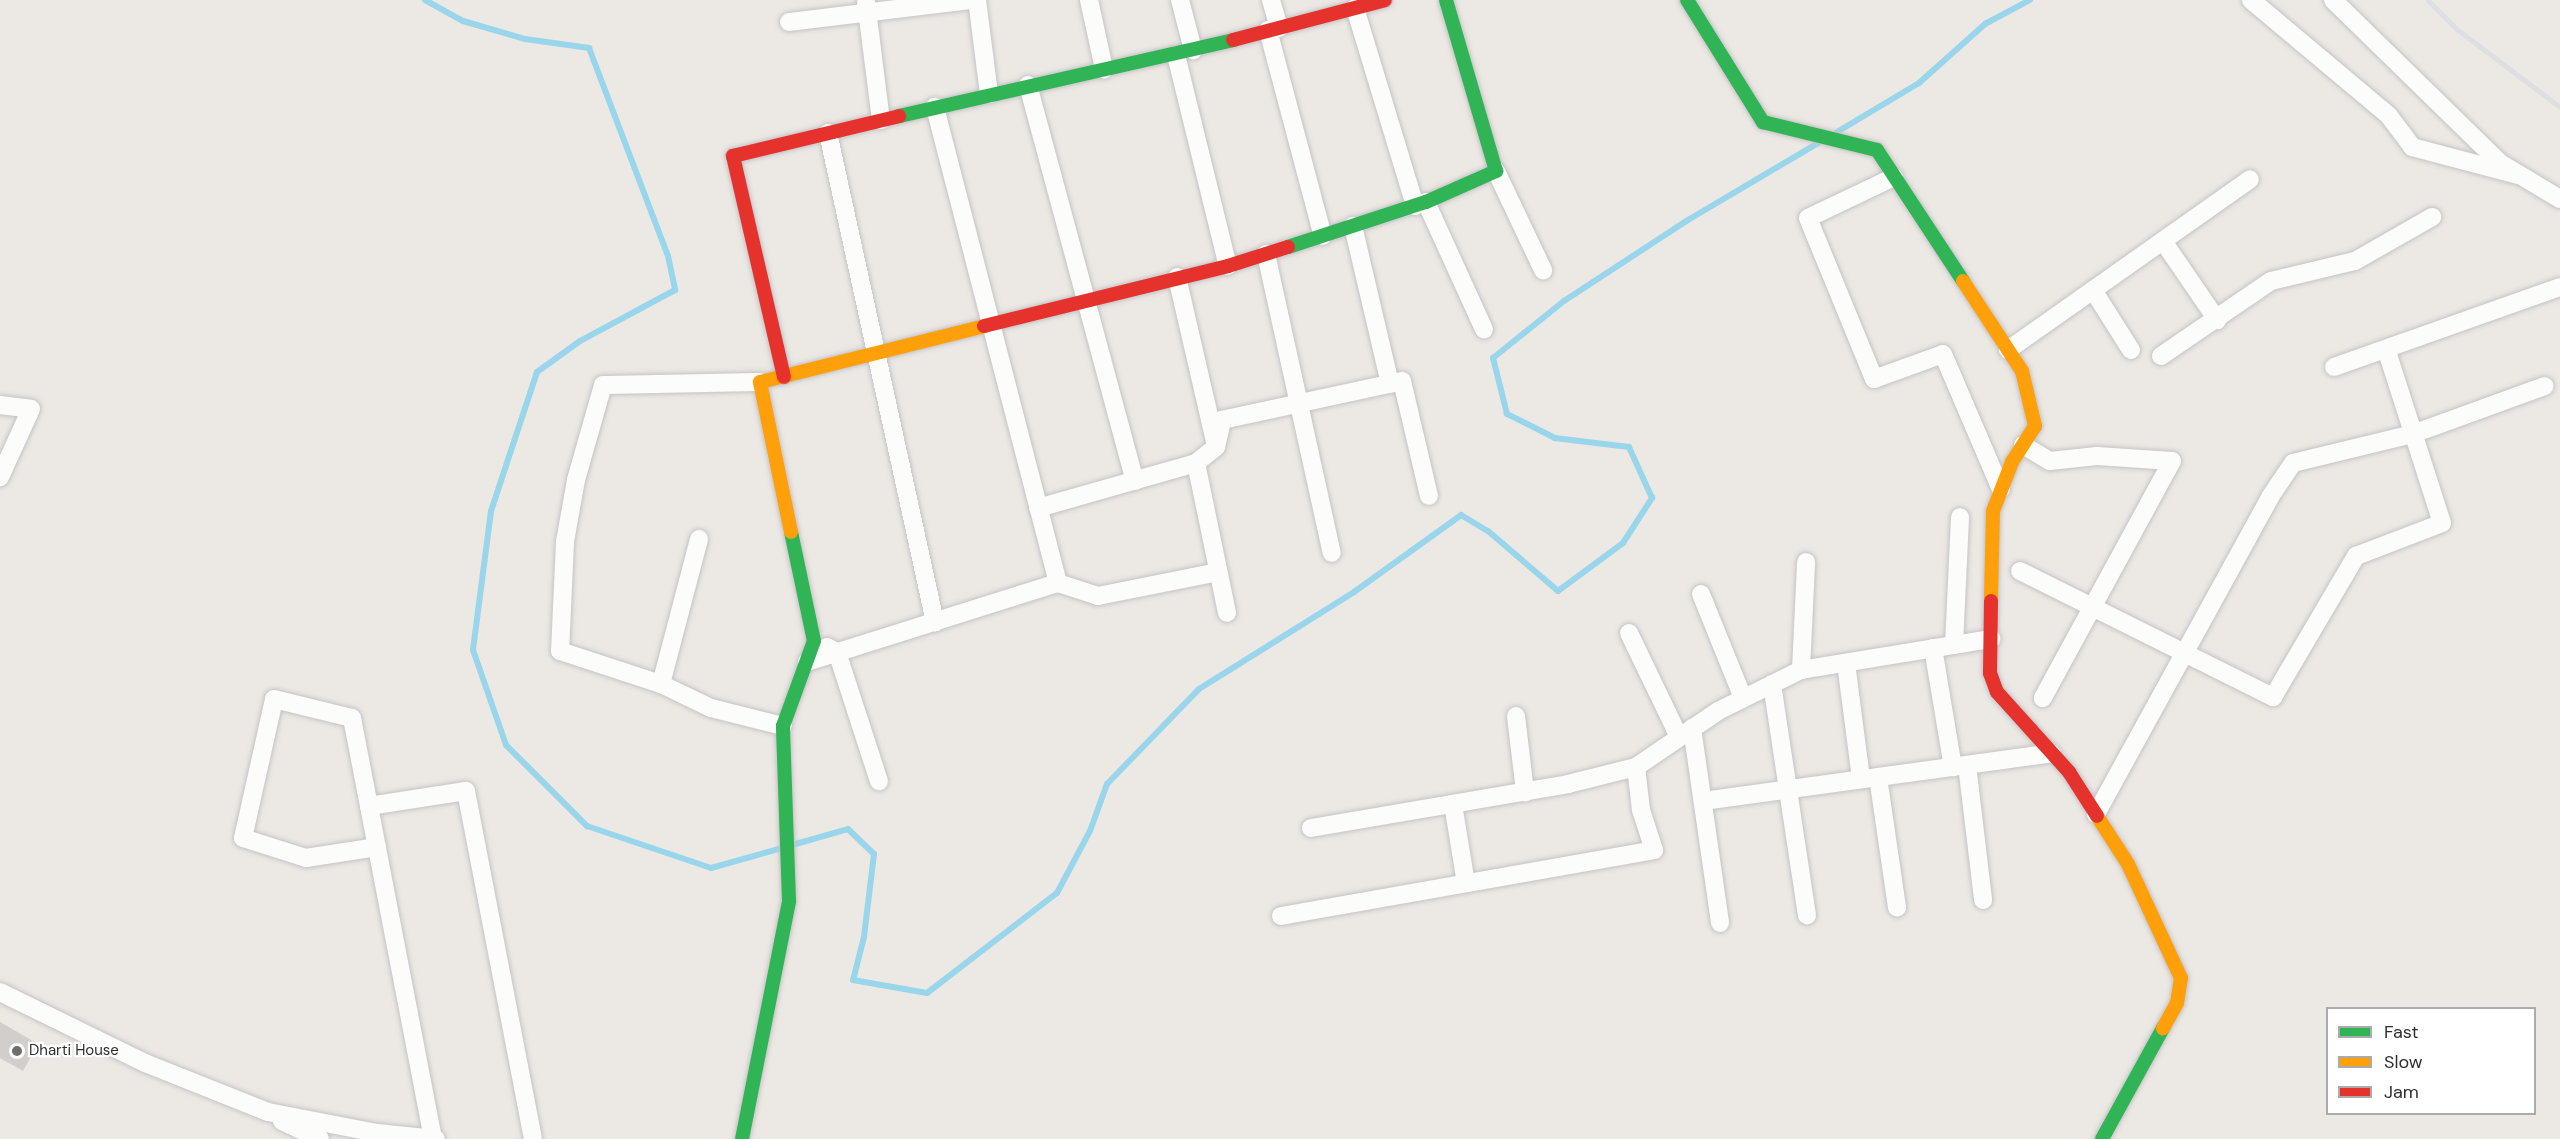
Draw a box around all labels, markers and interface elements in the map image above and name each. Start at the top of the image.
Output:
legend [2326,1007,2536,1115]
text: Fast [2384,1020,2419,1044]
place label: Dharti House [29,1042,119,1060]
marker: Dharti House [10,1044,24,1058]
text: Slow [2384,1050,2423,1074]
text: Jam [2384,1080,2419,1104]

